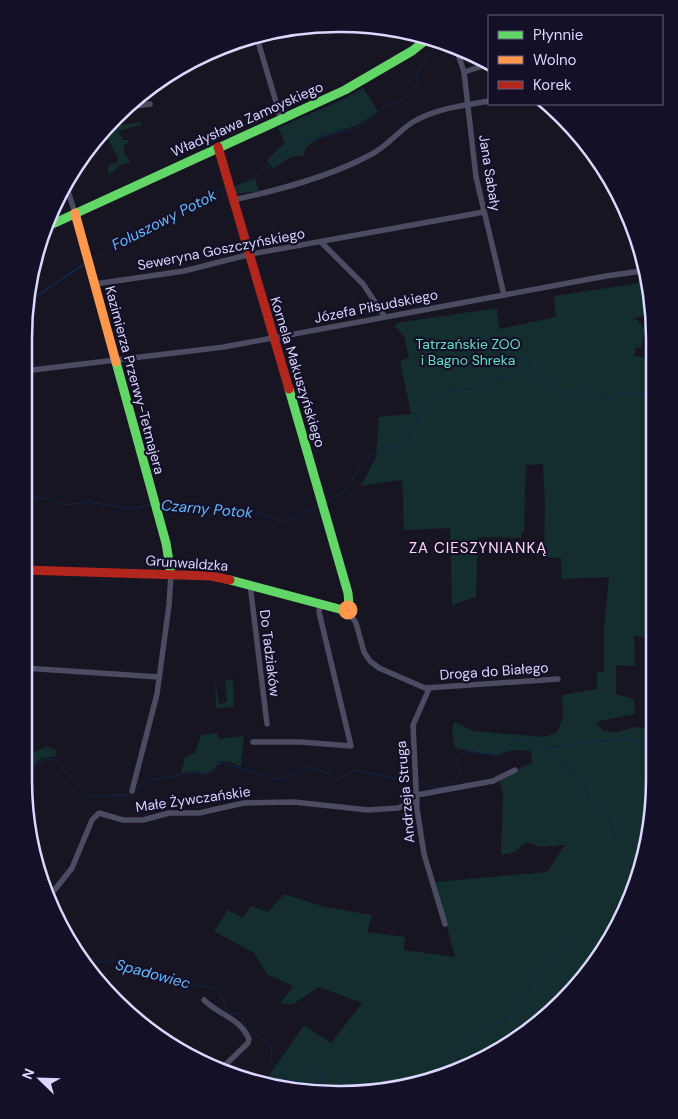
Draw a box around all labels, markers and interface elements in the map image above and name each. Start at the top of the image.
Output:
legend [488,15,663,105]
text: Płynnie [533,25,583,45]
text: Wolno [533,50,577,70]
text: Korek [533,75,572,95]
street label: Władysława Zamoyskiego [168,77,326,161]
street label: Jana Sabały [475,133,505,213]
water label: Foluszowy Potok [108,185,220,255]
street label: Seweryna Goszczyńskiego [136,224,306,274]
street label: Kazimierza Przerwy-Tetmajera [101,284,169,476]
street label: Józefa Piłsudskiego [313,285,439,327]
street label: Kornela Makuszyńskiego [267,295,329,449]
park label: Tatrzańskie ZOO i Bagno Shreka [415,335,521,369]
water label: Czarny Potok [160,495,254,523]
district label: ZA CIESZYNIANKĄ [409,538,547,558]
street label: Grunwaldzka [145,551,229,575]
street label: Do Tadziaków [256,608,284,698]
street label: Droga do Białego [439,658,549,684]
street label: Andrzeja Struga [392,740,418,844]
street label: Małe Żywczańskie [134,782,252,816]
water label: Spadowiec [113,954,193,994]
north arrow [15,1054,65,1104]
text: N [18,1066,38,1082]

